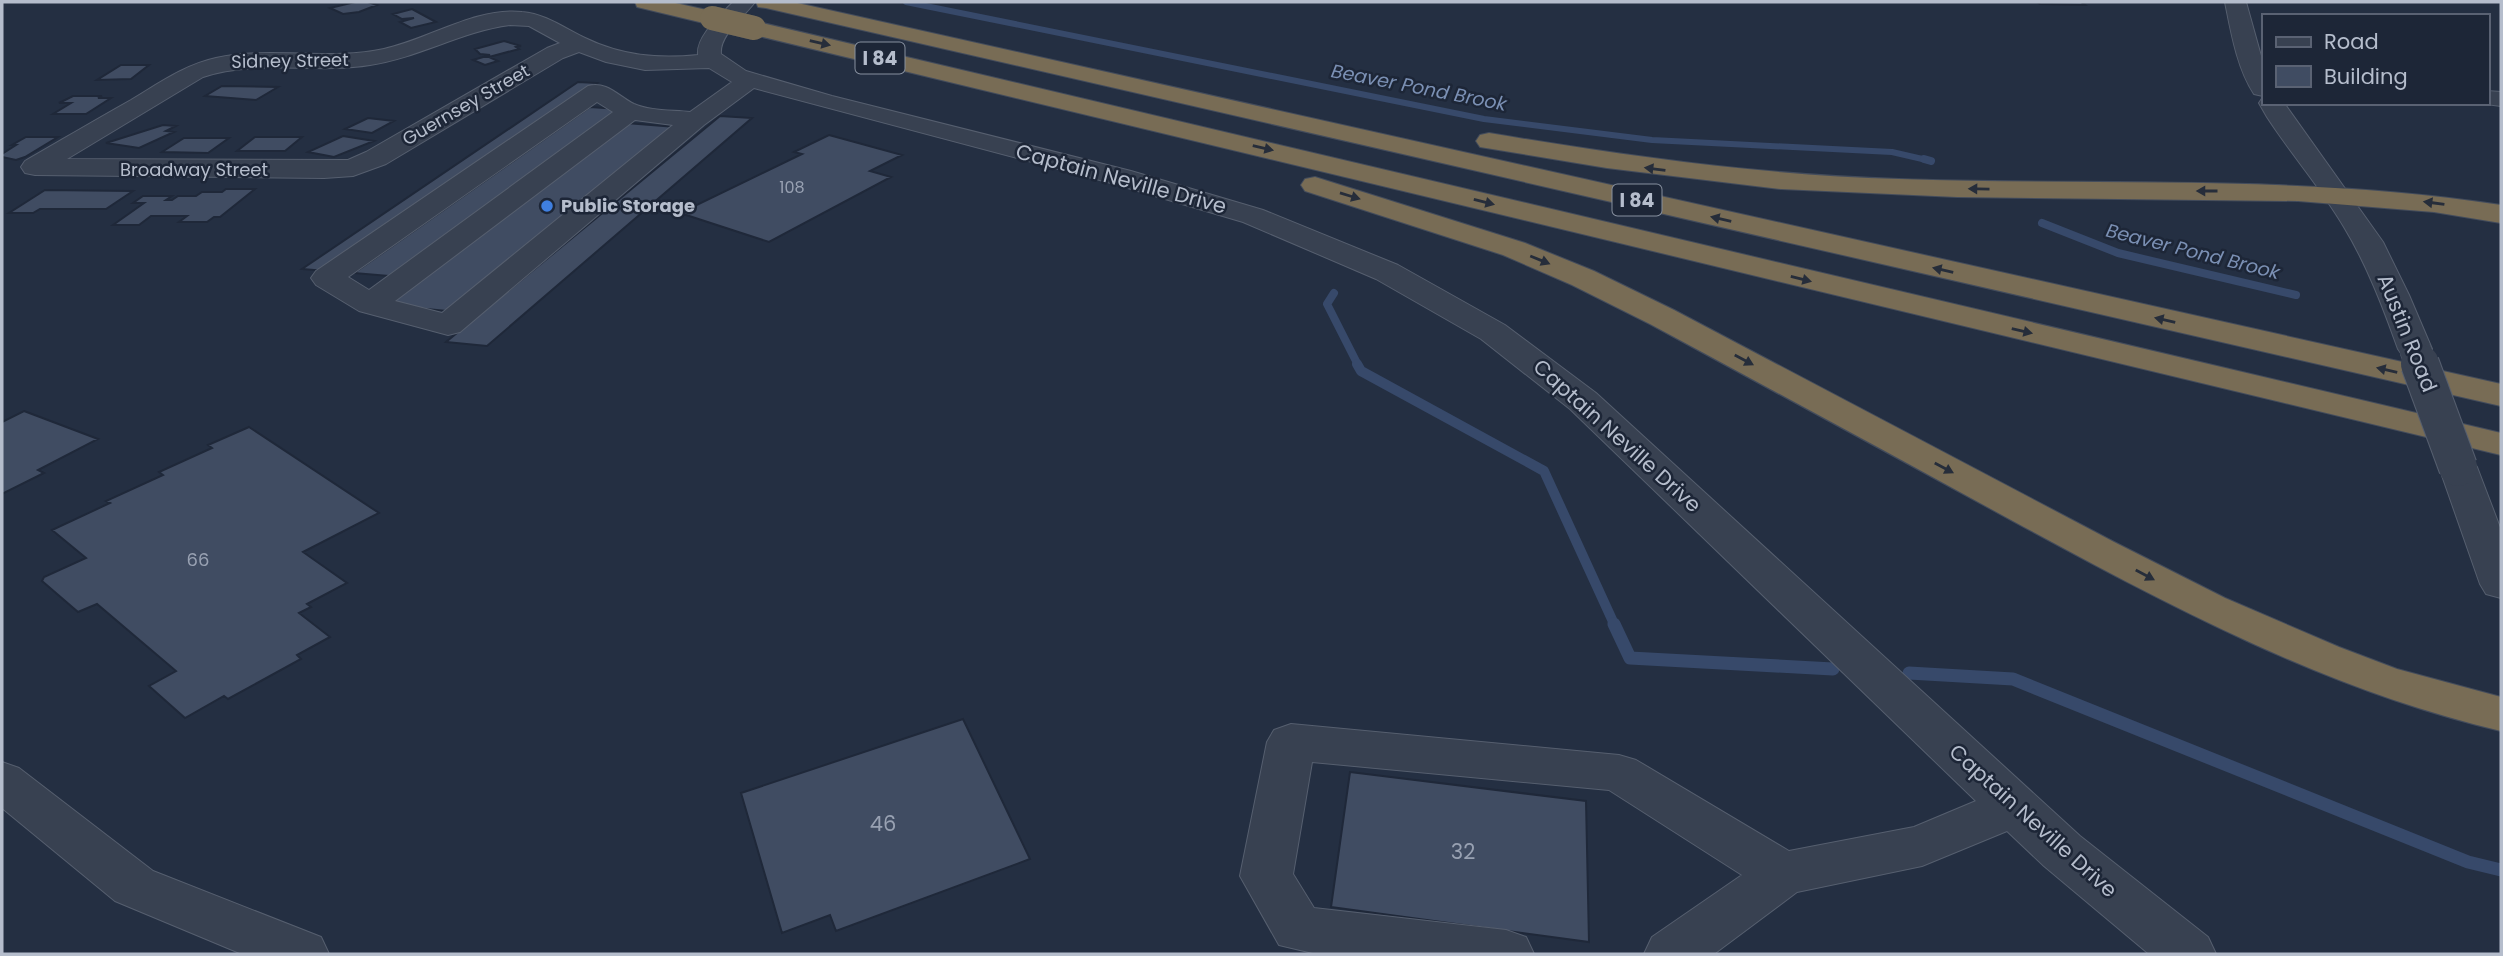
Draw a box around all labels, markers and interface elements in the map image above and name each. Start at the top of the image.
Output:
legend [2262,14,2489,105]
text: Road [2324,27,2379,56]
one-way arrow [809,38,831,49]
road number: I 84 [856,43,904,74]
street label: Sidney Street [231,47,349,74]
water label: Beaver Pond Brook [1329,57,1510,118]
street label: Guernsey Street [398,58,534,151]
text: Building [2324,62,2408,91]
street label: Captain Neville Drive [1013,136,1230,221]
one-way arrow [1252,143,1274,154]
street label: Broadway Street [120,157,268,182]
one-way arrow [1644,163,1666,174]
house number: 108 [779,176,805,199]
road number: I 84 [1612,184,1662,216]
one-way arrow [1968,184,1990,195]
one-way arrow [2196,185,2218,197]
one-way arrow [1340,191,1361,201]
place label: Public Storage [561,193,695,218]
one-way arrow [1474,196,1496,207]
one-way arrow [2423,197,2445,208]
marker: Public Storage [539,198,555,214]
one-way arrow [1710,214,1732,225]
water label: Beaver Pond Brook [2103,217,2284,286]
one-way arrow [1529,254,1550,265]
one-way arrow [1932,264,1954,275]
street label: Austin Road [2371,269,2444,396]
one-way arrow [1790,273,1812,284]
one-way arrow [2154,314,2176,325]
one-way arrow [2011,326,2033,337]
street label: Captain Neville Drive [1527,352,1708,519]
one-way arrow [1734,354,1753,366]
one-way arrow [2376,364,2398,375]
one-way arrow [1934,463,1954,474]
house number: 66 [187,547,209,572]
one-way arrow [2135,569,2155,581]
street label: Captain Neville Drive [1943,737,2124,904]
house number: 46 [870,809,896,838]
house number: 32 [1451,837,1475,866]

